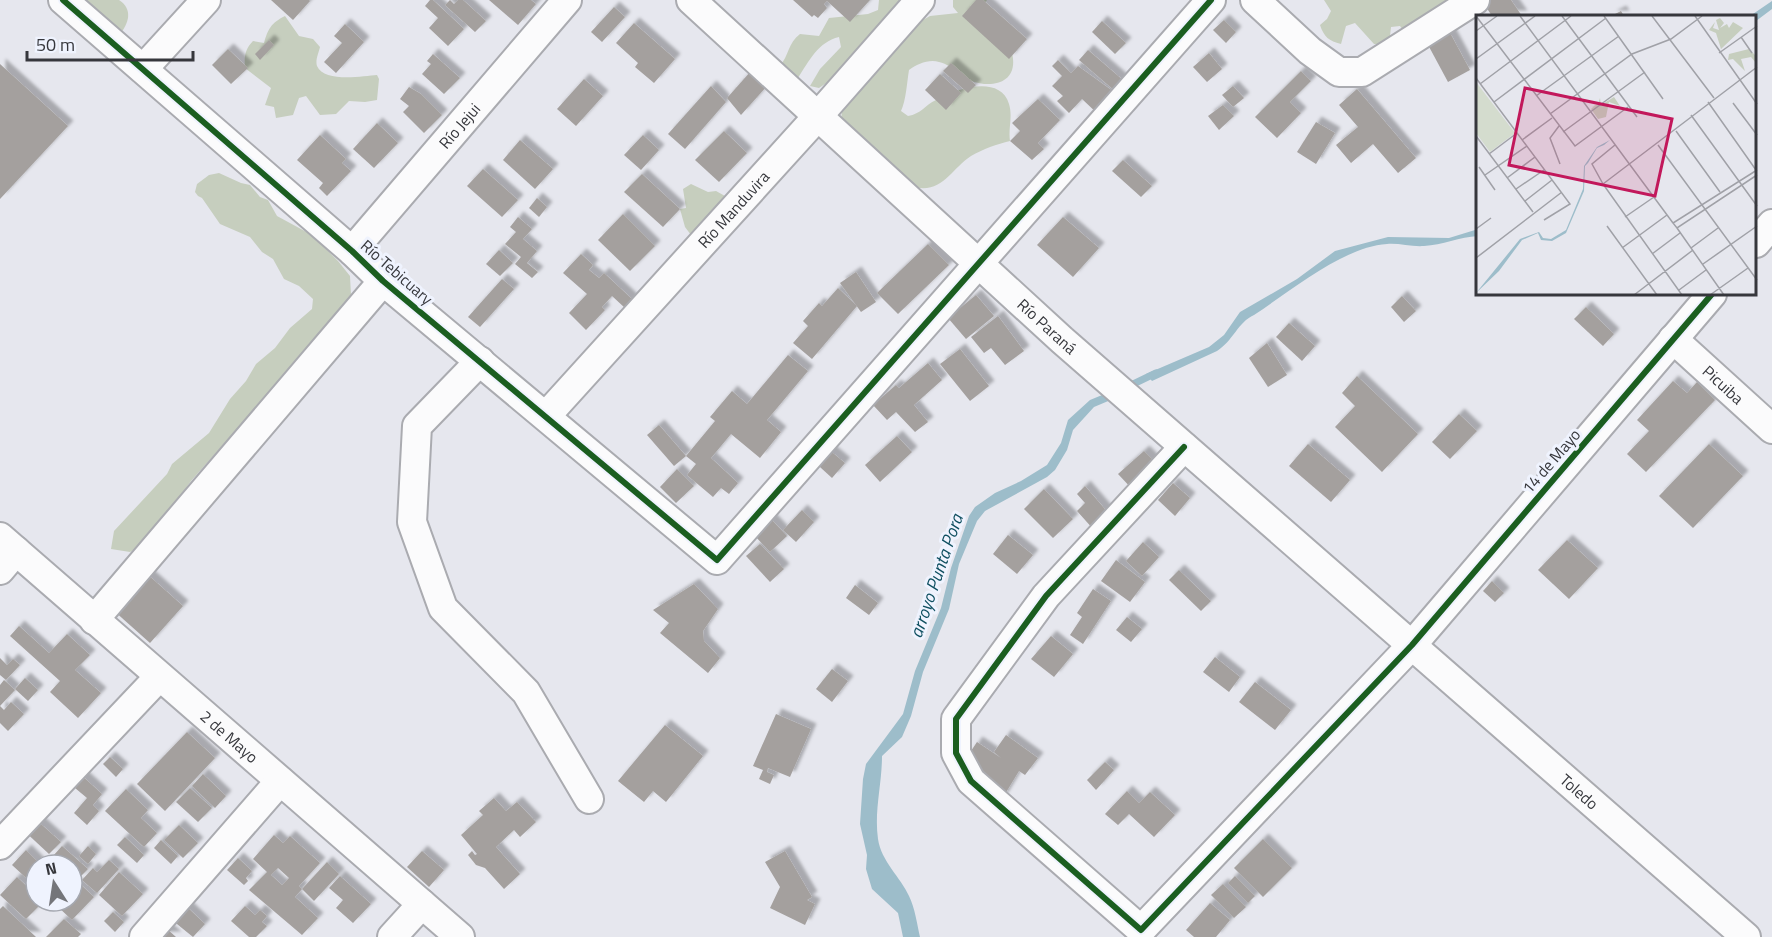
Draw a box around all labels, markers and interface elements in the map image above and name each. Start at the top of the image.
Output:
inset map [1476,15,1757,296]
scale bar [27,24,194,62]
text: 50 m [36,31,75,58]
street label: Río Jejui [433,98,486,154]
street label: Río Manduvira [692,165,775,253]
street label: Río Tebicuary [356,234,439,310]
street label: Río Paraná [1012,293,1082,360]
street label: Picuiba [1697,360,1749,410]
street label: 14 de Mayo [1516,423,1586,499]
water label: arroyo Punta Pora [902,510,970,641]
street label: 2 de Mayo [195,704,264,769]
street label: Toledo [1555,768,1604,815]
north arrow [24,853,84,913]
text: N [43,855,59,881]

